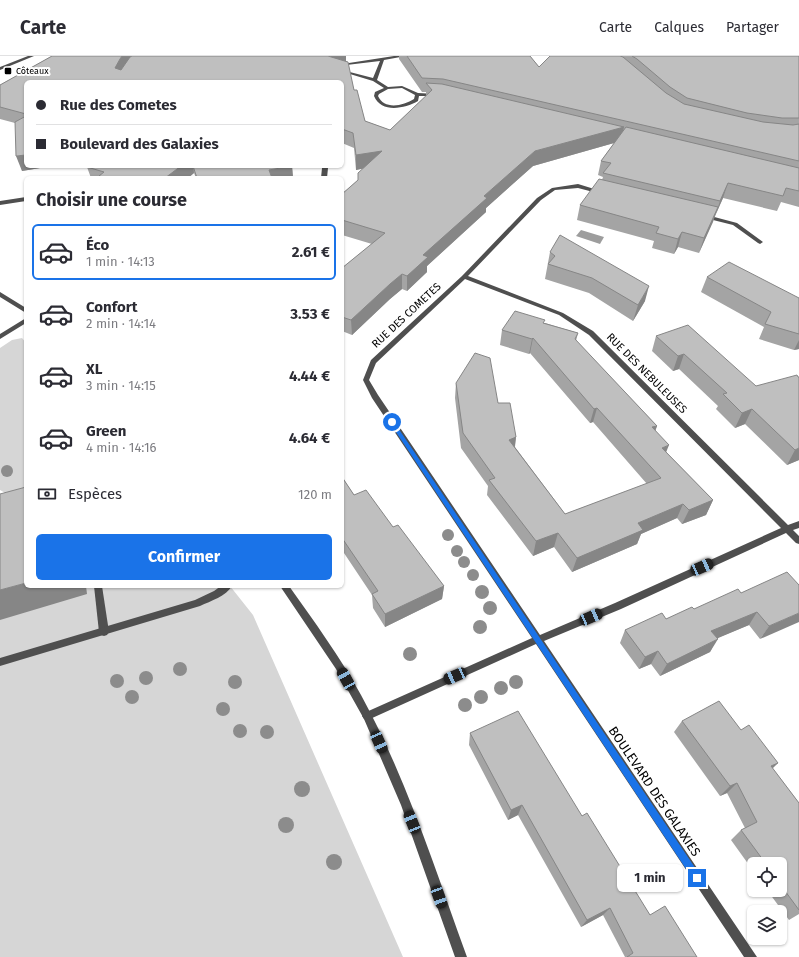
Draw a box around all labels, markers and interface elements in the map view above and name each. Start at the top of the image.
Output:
text: Carte [20,16,66,39]
text: Carte [599,19,632,36]
text: Calques [654,19,704,36]
text: Partager [726,19,779,36]
marker: Côteaux [3,66,13,76]
place label: Côteaux [16,66,49,76]
text: Rue des Cometes [60,96,177,114]
text: Boulevard des Galaxies [60,135,219,153]
text: Choisir une course [36,189,187,211]
icon: car [38,234,74,270]
text: Éco [86,236,109,254]
text: 2.61 € [292,243,330,261]
text: 1 min · 14:13 [86,254,155,269]
street label: RUE DES COMETES [369,280,444,351]
icon: car [38,296,74,332]
text: Confort [86,298,138,316]
text: 3.53 € [290,305,330,323]
text: 2 min · 14:14 [86,316,156,331]
street label: RUE DES NEBULEUSES [604,331,689,416]
icon: car [38,358,74,394]
text: XL [86,360,102,378]
text: 4.44 € [289,367,330,385]
text: 3 min · 14:15 [86,378,156,393]
route start [383,413,401,431]
icon: car [38,420,74,456]
text: Green [86,422,126,440]
text: 4.64 € [289,429,330,447]
text: 4 min · 14:16 [86,440,157,455]
icon: cash [36,483,58,505]
text: Espèces [68,485,122,503]
text: 120 m [298,487,332,502]
button: Confirmer [36,534,332,580]
car [689,557,715,577]
car [578,607,604,627]
car [335,666,357,692]
car [442,666,468,686]
street label: BOULEVARD DES GALAXIES [606,724,704,859]
car [369,729,389,755]
car [402,809,422,835]
map controls [747,857,787,945]
button: locate [747,857,787,897]
callout: 1 min [617,864,683,892]
route end [688,869,706,887]
text: 1 min [634,870,666,885]
car [429,884,449,910]
button: layers [747,905,787,945]

